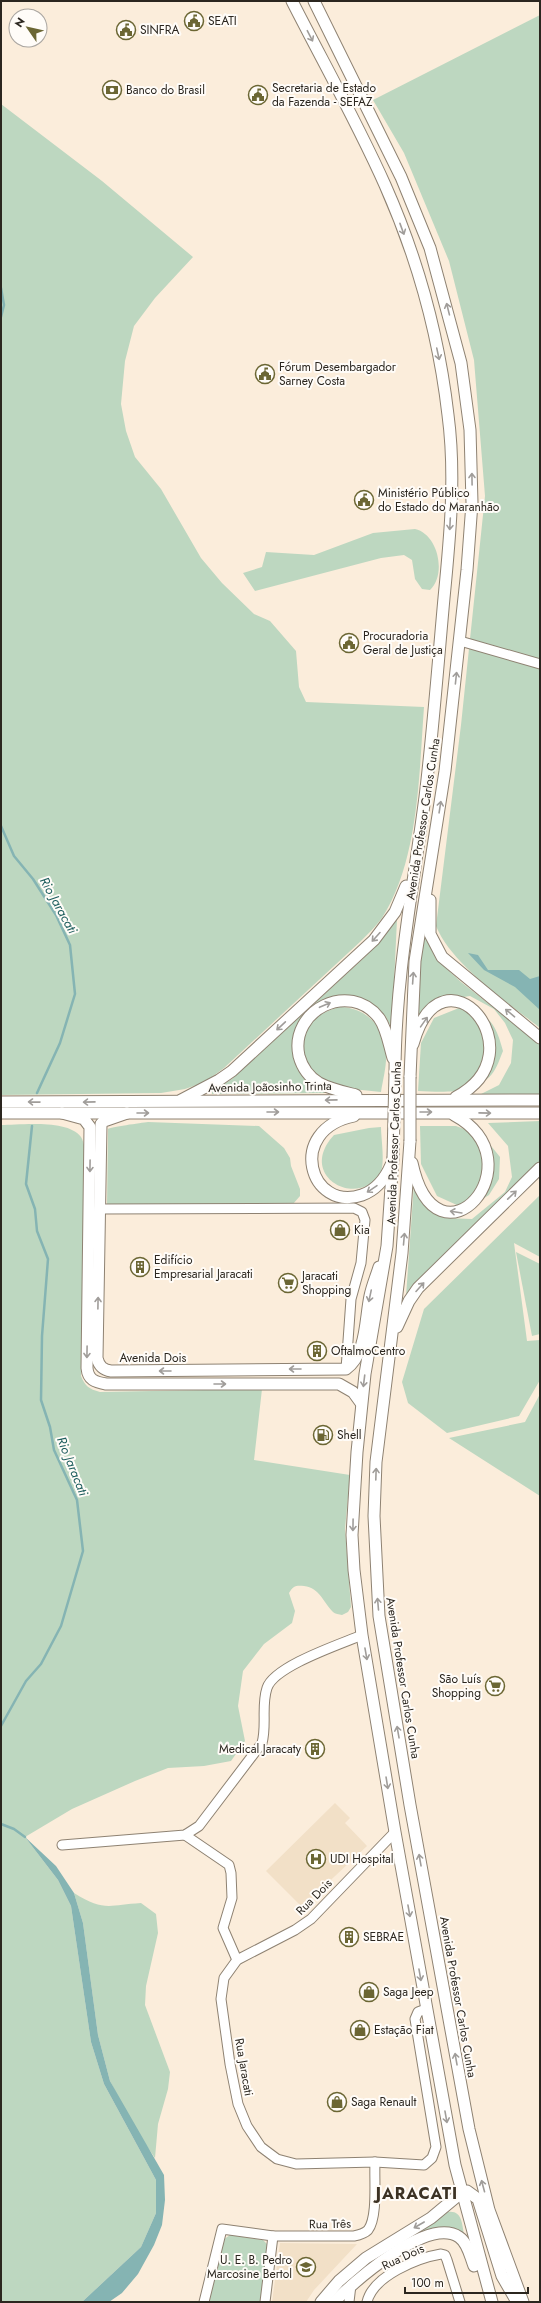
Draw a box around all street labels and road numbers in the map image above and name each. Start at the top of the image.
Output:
street label: Avenida Professor Carlos Cunha [401,737,445,901]
street label: Avenida Professor Carlos Cunha [382,1061,406,1225]
street label: Avenida Joãosinho Trinta [208,1077,332,1097]
street label: Avenida Dois [120,1349,187,1367]
street label: Avenida Professor Carlos Cunha [381,1596,425,1760]
street label: Rua Dois [292,1875,336,1919]
street label: Avenida Professor Carlos Cunha [435,1915,481,2079]
street label: Rua Jaracati [230,2037,258,2097]
street label: Rua Três [309,2215,351,2233]
street label: Rua Dois [379,2239,427,2275]

